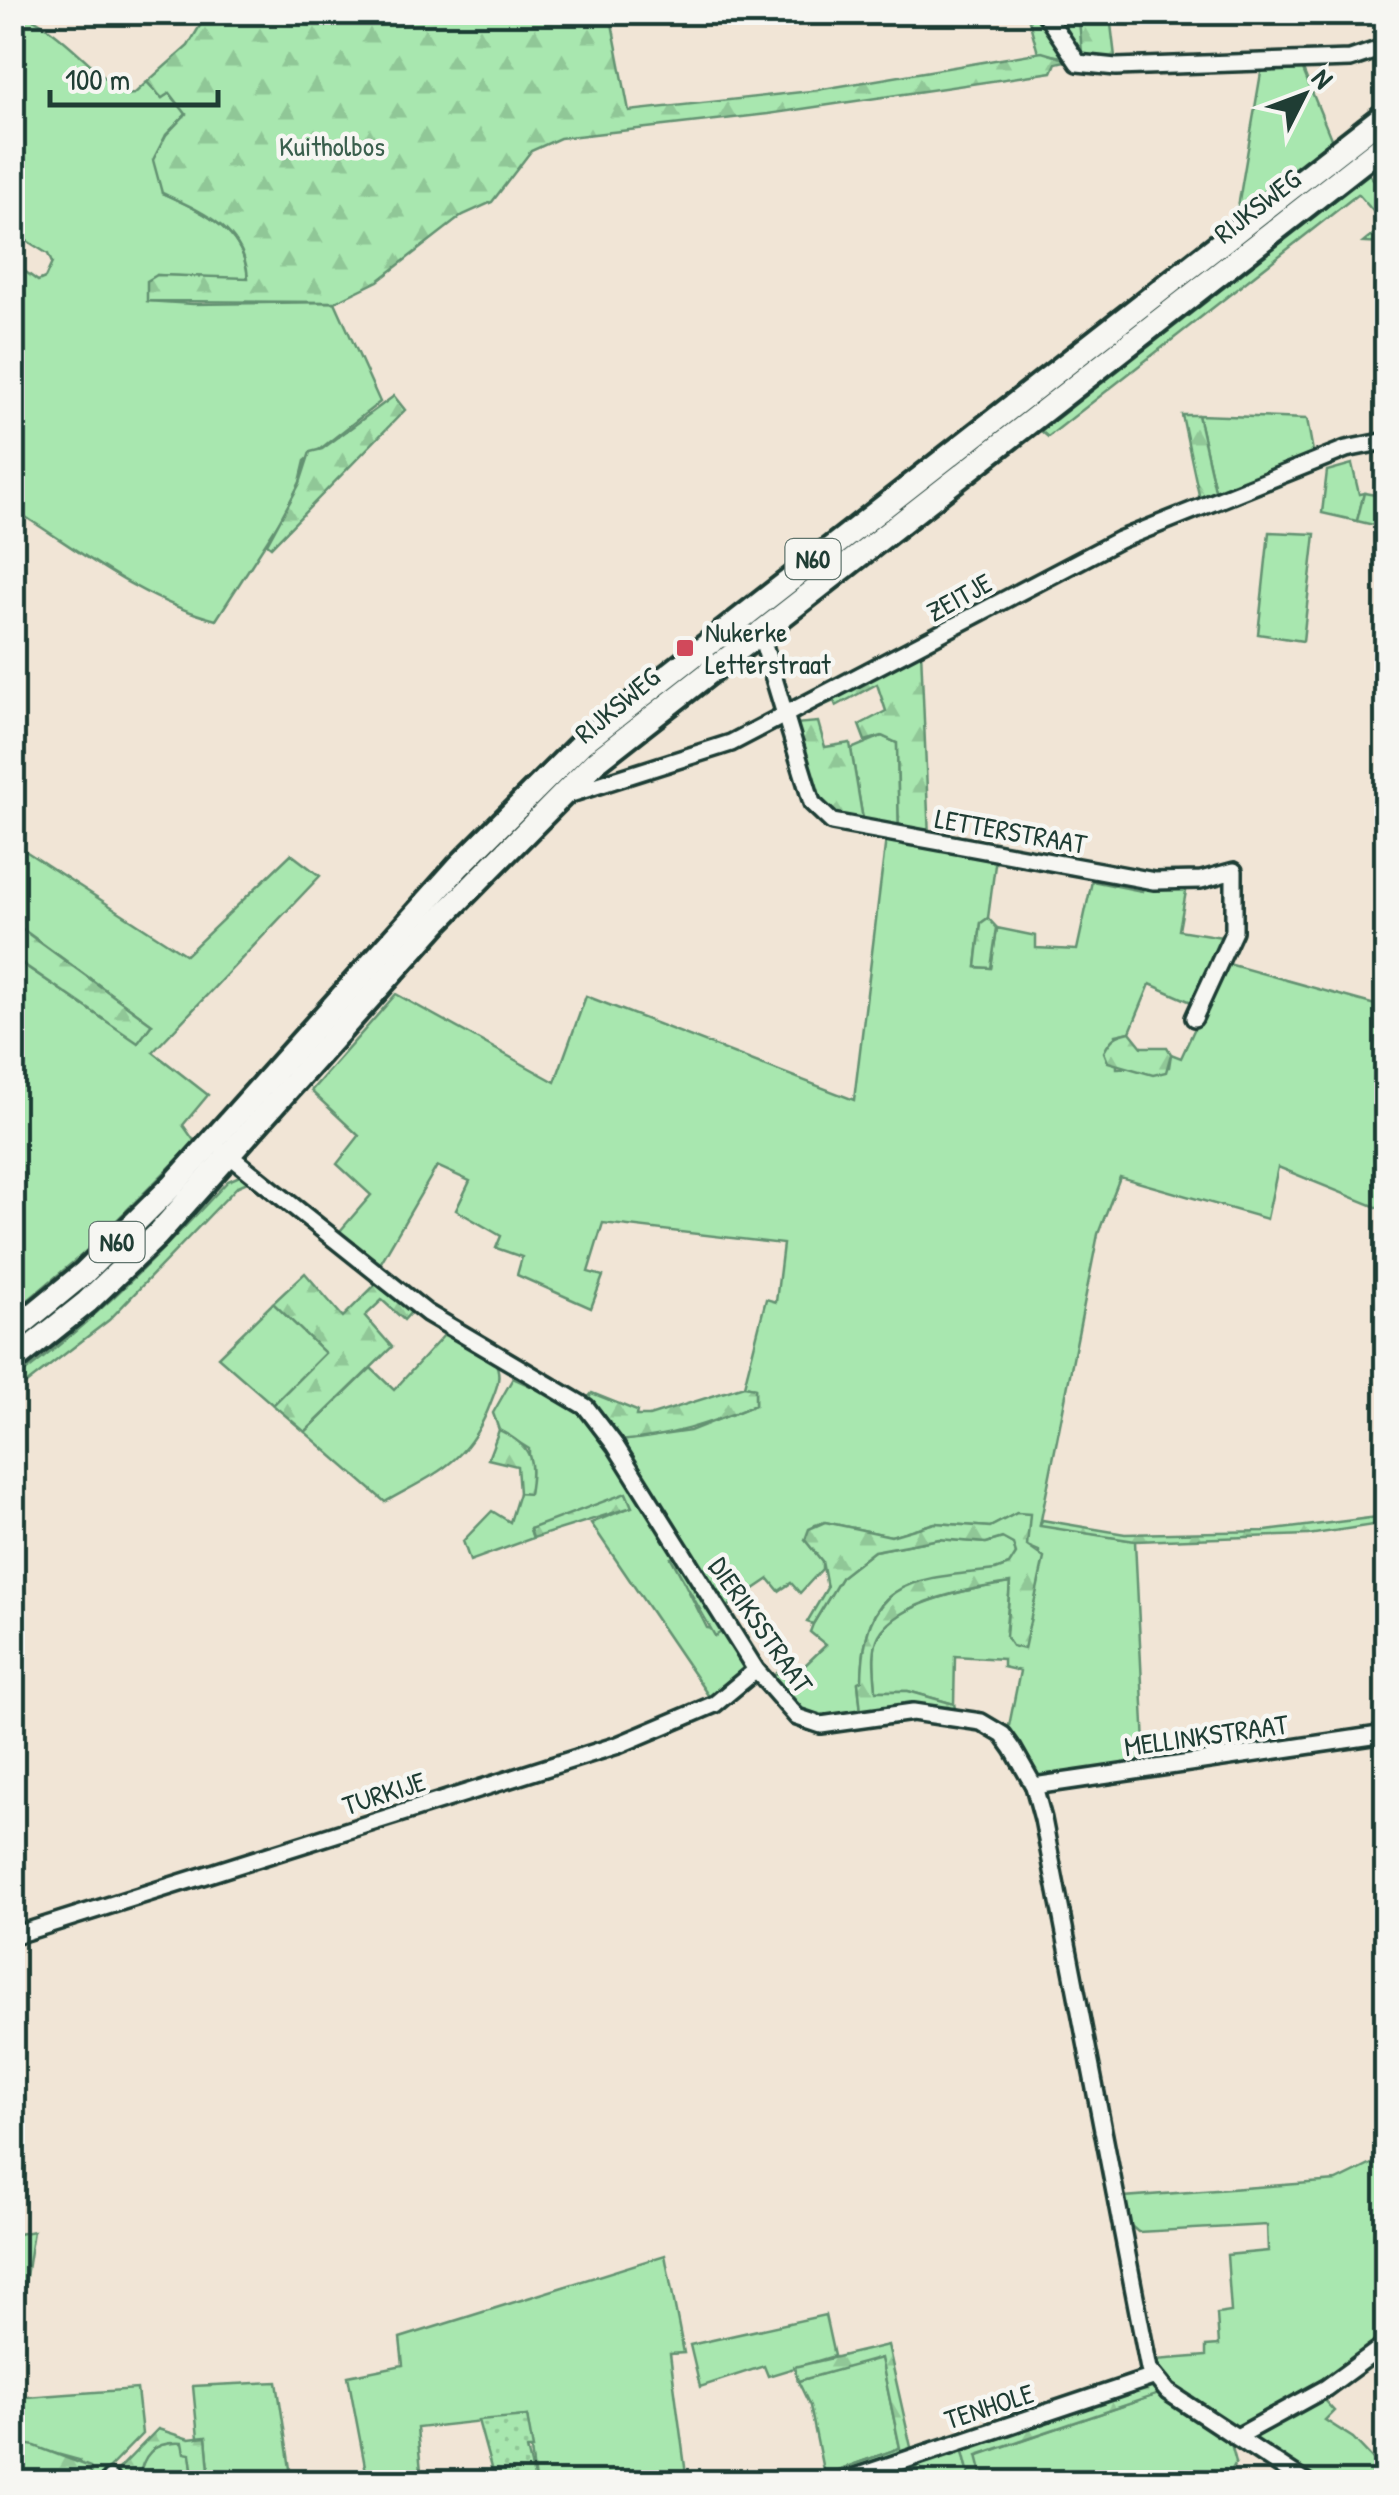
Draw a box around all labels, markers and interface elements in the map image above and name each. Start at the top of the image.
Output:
scale bar [50,45,218,107]
north arrow [1254,45,1354,145]
text: 100 m [65,59,130,99]
text: N [1303,60,1342,97]
park label: Kuitholbos [279,127,385,165]
street label: RIJKSWEG [1206,160,1309,252]
road number: N60 [786,539,840,579]
street label: ZEITJE [920,564,998,630]
place label: Nukerke Letterstraat [705,613,831,683]
marker: Nukerke Letterstraat [674,637,696,659]
street label: RIJKSWEG [566,658,668,752]
street label: LETTERSTRAAT [932,799,1091,863]
road number: N60 [90,1222,144,1262]
street label: DIERIKSSTRAAT [700,1549,822,1701]
street label: MELLINKSTRAAT [1122,1705,1291,1765]
street label: TURKIJE [338,1762,430,1824]
street label: TENHOLE [939,2374,1039,2438]

